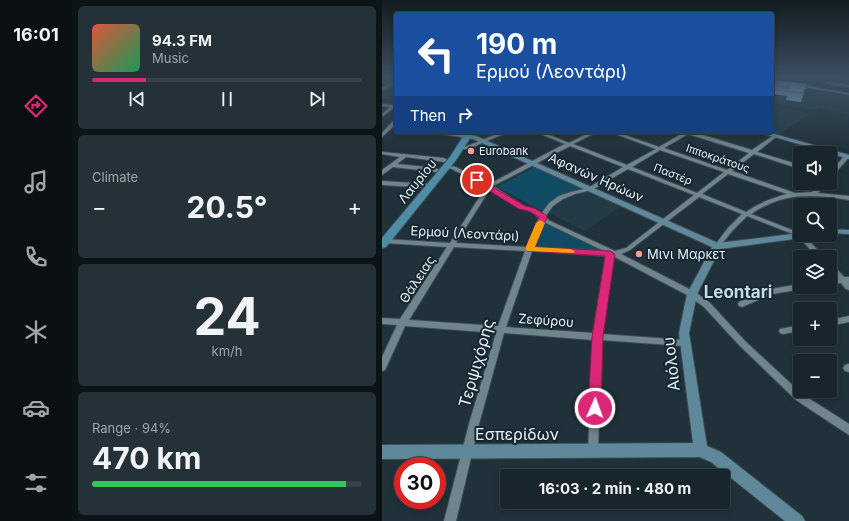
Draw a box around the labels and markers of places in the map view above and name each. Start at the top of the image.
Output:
place label: Eurobank [479,144,528,158]
marker: Eurobank [466,146,476,156]
pin [460,163,494,197]
place label: Μινι Μαρκετ [647,246,725,262]
marker: Μινι Μαρκετ [634,249,644,259]

